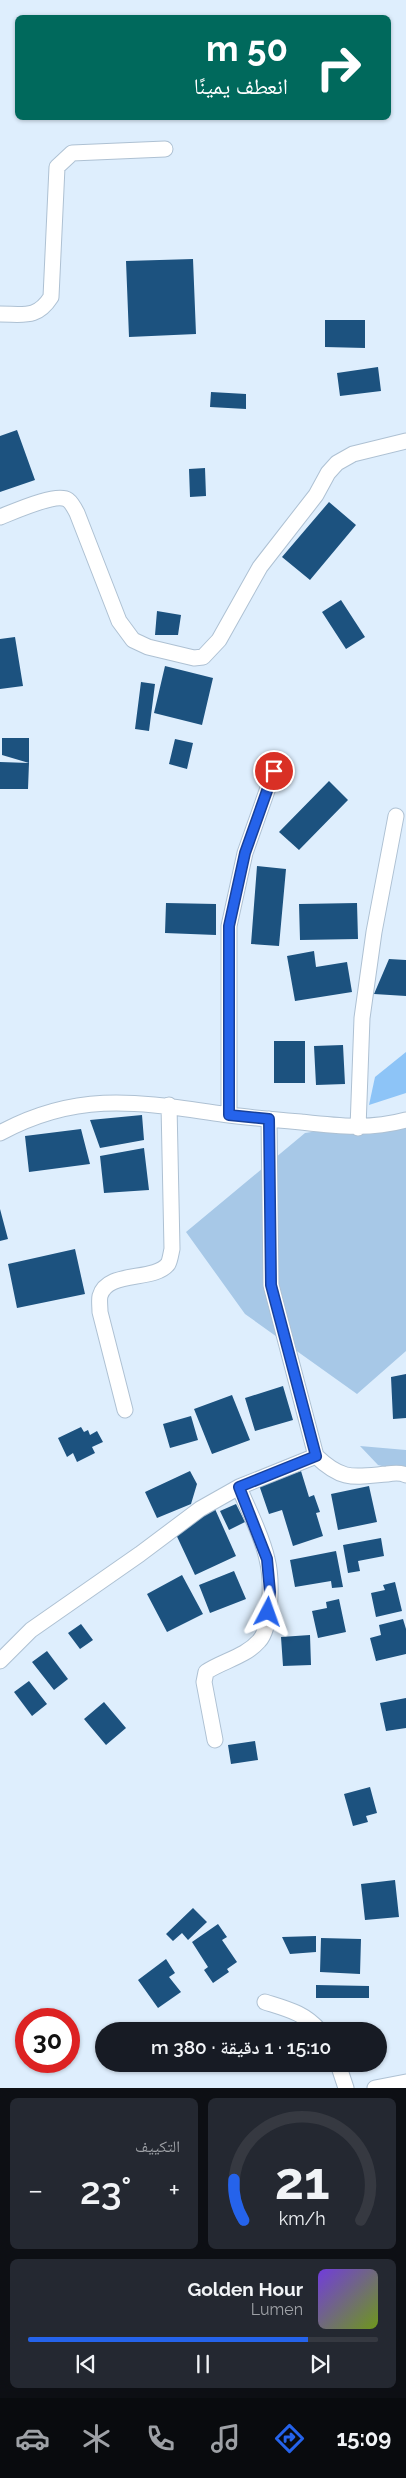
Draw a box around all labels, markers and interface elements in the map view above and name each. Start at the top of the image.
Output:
text: 50 m [206,28,288,69]
icon: right [306,35,371,100]
text: انعطف يمينًا [194,73,288,99]
pin [253,750,295,792]
icon: arrive [260,757,288,785]
position arrow [241,1585,293,1637]
speed limit sign: 30 [15,2008,80,2073]
text: 15:10 · 1 دقيقة · 380 m [151,2036,331,2058]
text: التكييف [135,2137,180,2156]
text: 21 [274,2150,330,2211]
text: 23° [80,2168,132,2213]
text: − [28,2174,43,2207]
text: + [168,2174,180,2207]
text: km/h [278,2208,326,2229]
text: Golden Hour [187,2278,303,2300]
text: Lumen [251,2300,303,2319]
icon: previous [72,2350,100,2378]
icon: pause [189,2350,217,2378]
icon: next [306,2350,334,2378]
icon: car [15,2421,50,2456]
icon: climate [79,2421,114,2456]
icon: phone [143,2421,178,2456]
icon: music [208,2421,243,2456]
icon: directions [272,2421,307,2456]
text: 15:09 [336,2425,391,2451]

